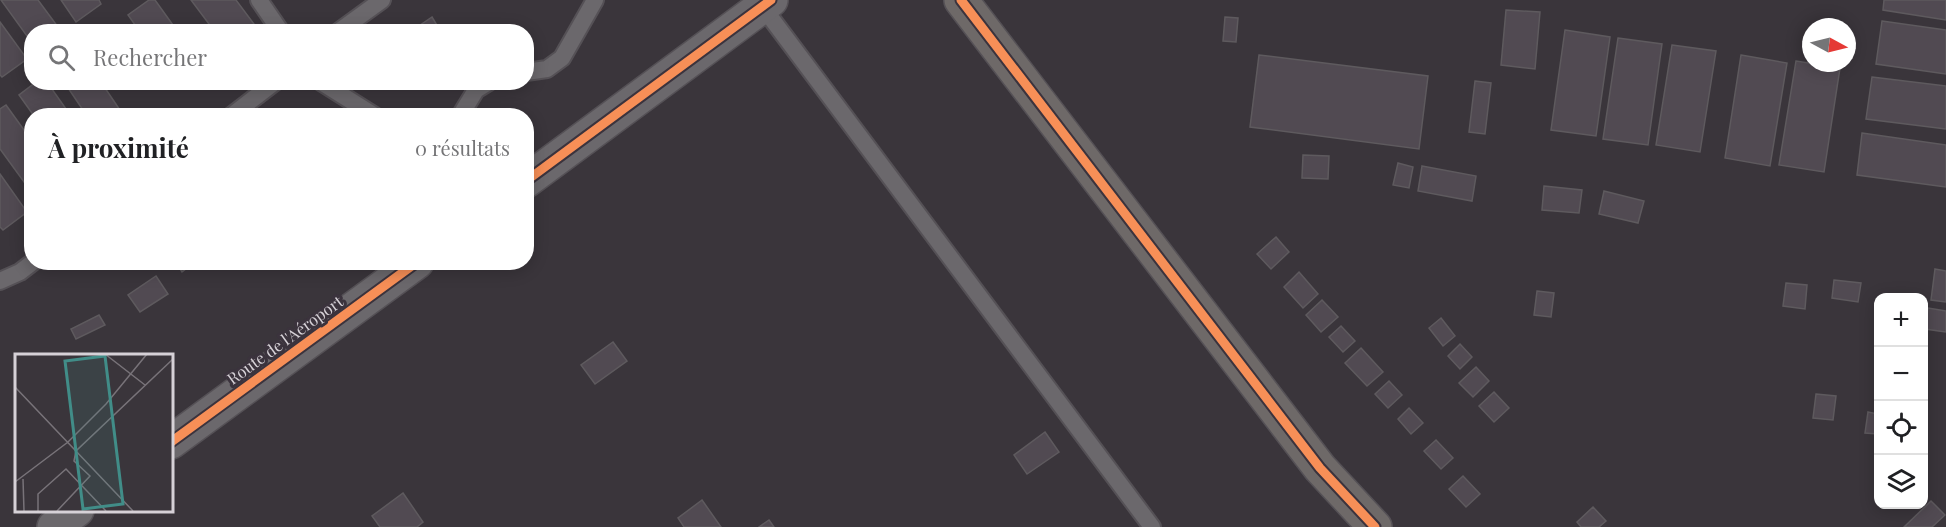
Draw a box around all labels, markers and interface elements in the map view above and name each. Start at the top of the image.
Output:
north arrow [1802,18,1856,72]
search box [24,24,534,90]
icon: search [45,41,78,74]
text: Rechercher [93,42,207,72]
text: À proximité [48,130,189,165]
text: 0 résultats [415,134,510,161]
street label: Route de l'Aéroport [223,290,347,389]
map controls [1874,293,1928,509]
button: + [1874,293,1928,347]
button: − [1874,347,1928,401]
inset map [15,354,172,512]
button: locate [1874,401,1928,455]
button: layers [1874,455,1928,509]

